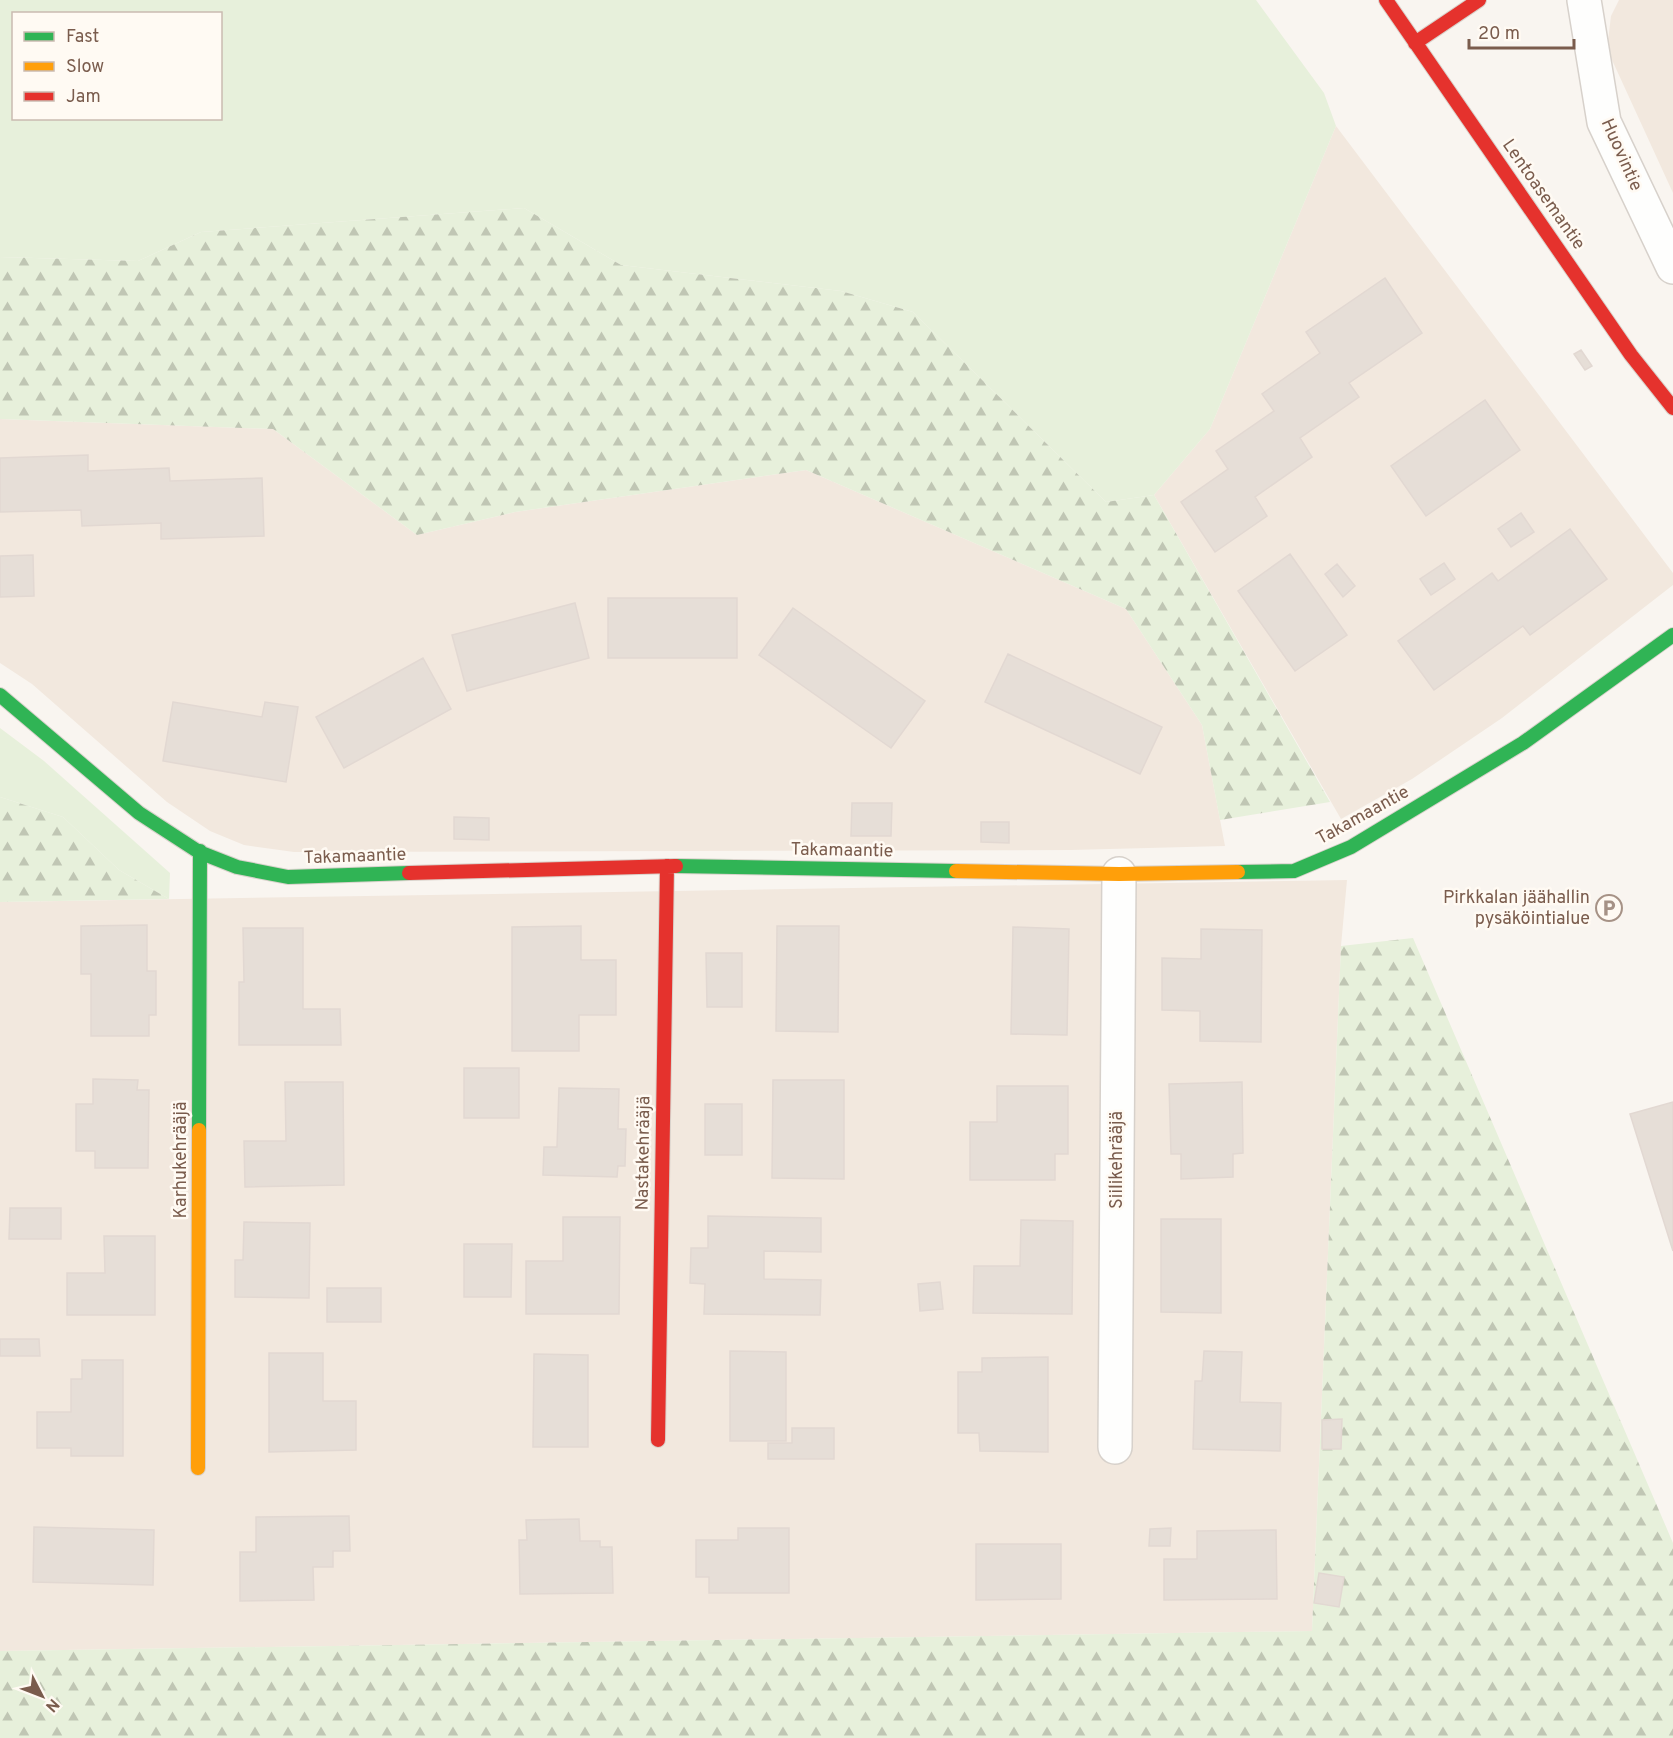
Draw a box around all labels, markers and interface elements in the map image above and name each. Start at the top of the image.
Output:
legend [12,12,222,120]
scale bar [1469,12,1574,50]
text: 20 m [1478,23,1520,46]
text: Fast [66,26,99,49]
text: Slow [66,56,104,79]
text: Jam [66,86,101,109]
street label: Huovintie [1595,115,1647,195]
street label: Lentoasemantie [1496,135,1590,255]
street label: Takamaantie [1312,781,1414,851]
street label: Takamaantie [790,839,894,863]
street label: Takamaantie [303,844,407,870]
place label: Pirkkalan jäähallin pysäköintialue [1443,887,1590,931]
parking icon: Pirkkalan jäähallin pysäköintialue [1594,893,1624,923]
street label: Nastakehrääjä [632,1095,656,1211]
street label: Karhukehrääjä [170,1101,193,1219]
street label: Siilikehrääjä [1106,1111,1129,1209]
north arrow [12,1666,72,1726]
text: N [40,1694,63,1716]

